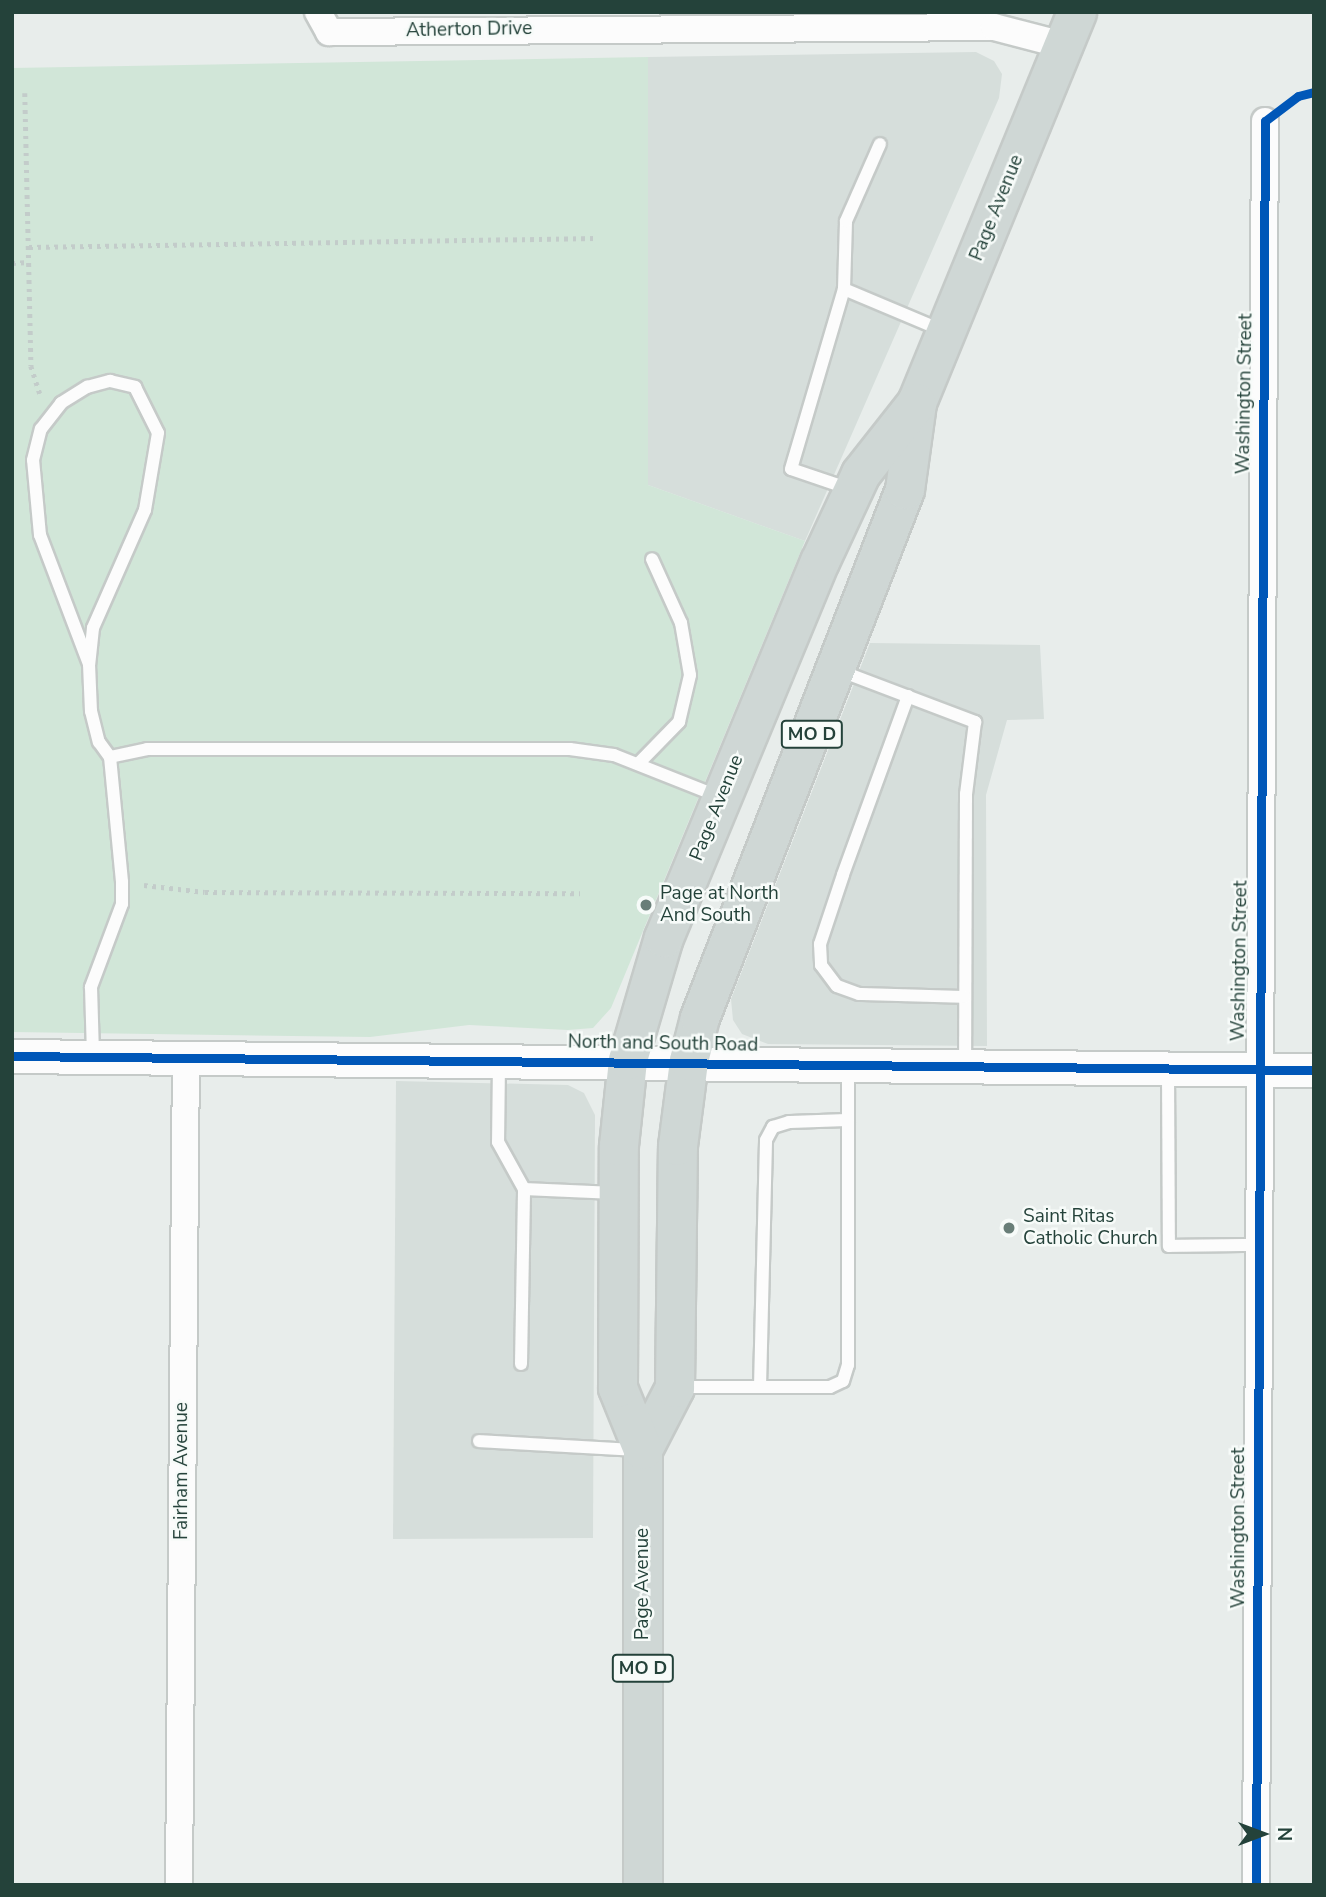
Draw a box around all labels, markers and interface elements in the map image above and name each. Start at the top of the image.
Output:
street label: Atherton Drive [406,17,532,43]
street label: Page Avenue [965,152,1029,264]
street label: Washington Street [1232,313,1258,475]
road number: MO D [780,720,844,748]
street label: Page Avenue [685,752,749,864]
street label: Washington Street [1227,880,1253,1042]
place label: Page at North And South [660,883,779,927]
marker: Page at North And South [638,897,654,913]
street label: North and South Road [568,1031,758,1057]
place label: Saint Ritas Catholic Church [1023,1206,1158,1250]
marker: Saint Ritas Catholic Church [1001,1220,1017,1236]
street label: Fairham Avenue [171,1402,193,1540]
street label: Washington Street [1228,1448,1250,1608]
street label: Page Avenue [632,1528,654,1640]
road number: MO D [612,1653,674,1682]
north arrow [1228,1799,1298,1869]
text: N [1271,1827,1297,1841]

